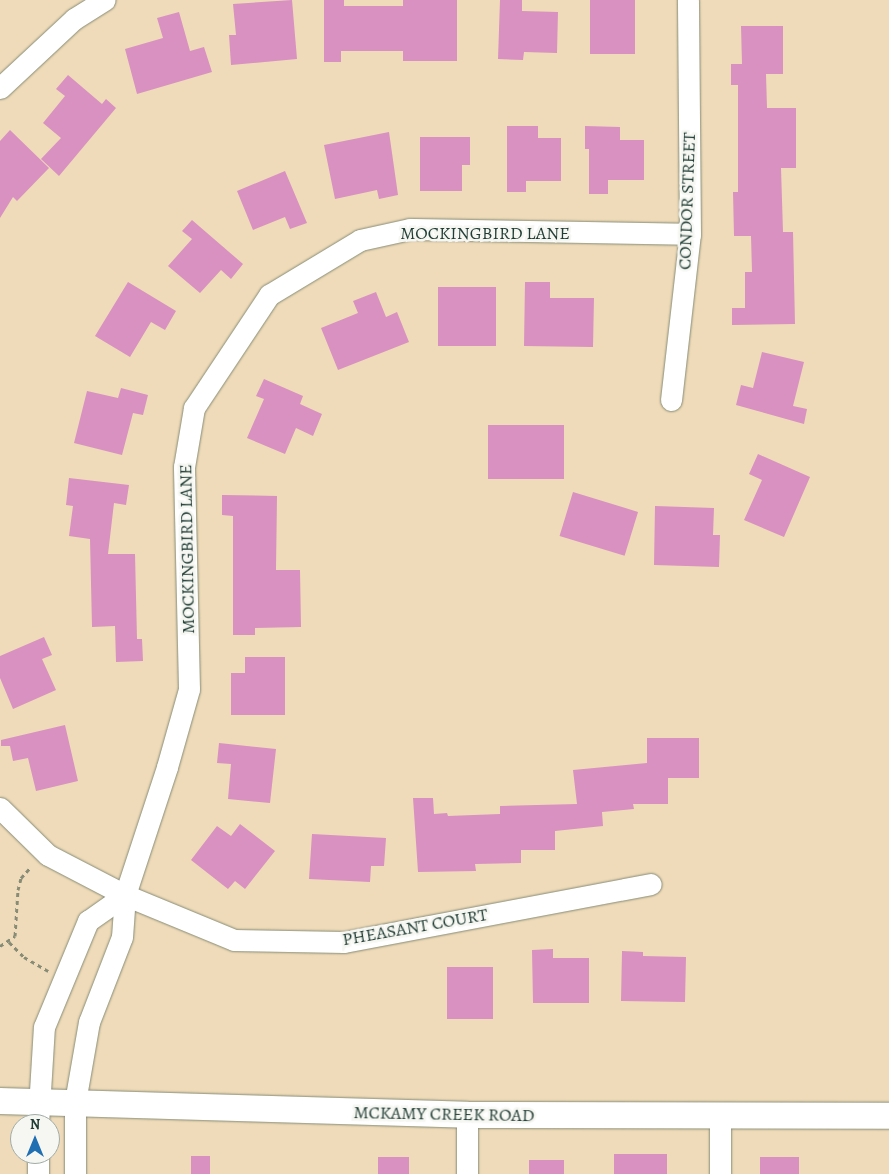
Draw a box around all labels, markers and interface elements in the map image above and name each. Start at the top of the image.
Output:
street label: CONDOR STREET [674,132,700,270]
street label: MOCKINGBIRD LANE [400,222,570,244]
street label: MOCKINGBIRD LANE [175,464,199,634]
street label: PHEASANT COURT [341,904,489,950]
street label: MCKAMY CREEK ROAD [353,1102,535,1126]
north arrow [10,1114,60,1164]
text: N [30,1115,40,1134]

